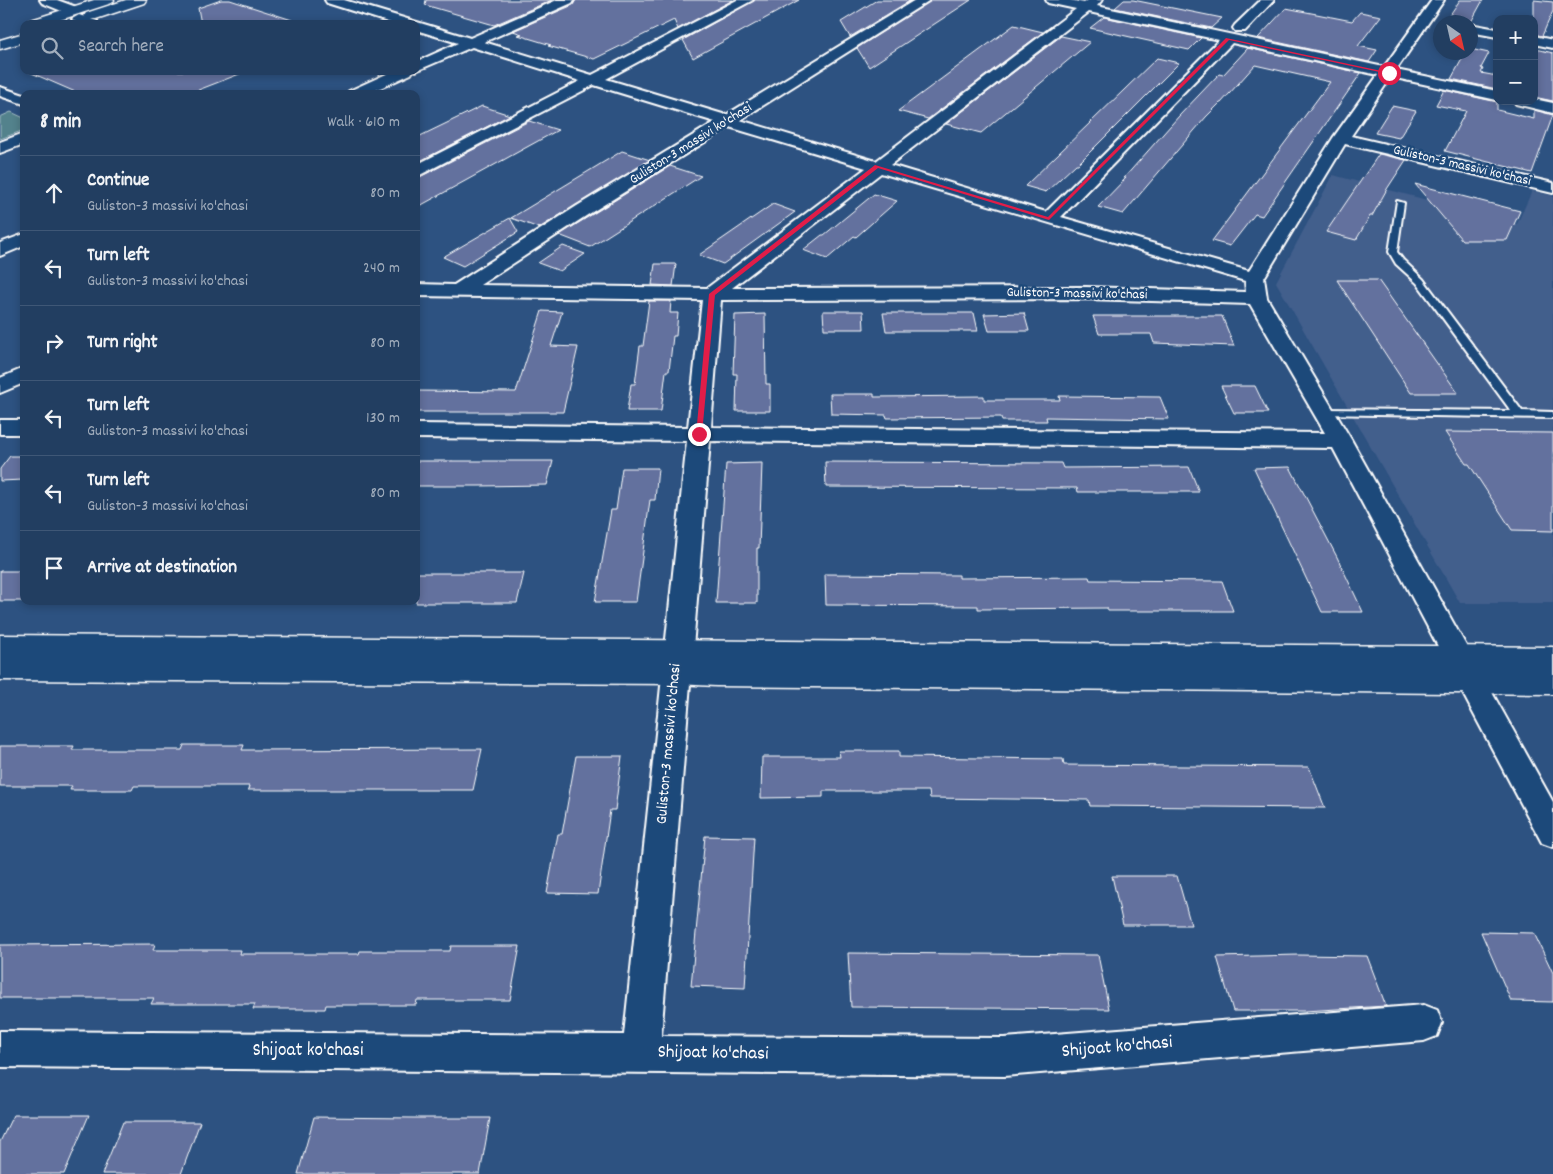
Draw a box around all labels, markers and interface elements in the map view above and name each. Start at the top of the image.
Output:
north arrow [1433,15,1478,60]
map controls [1493,15,1538,105]
button: + [1493,15,1538,60]
search box [20,20,420,75]
icon: search [38,34,66,62]
text: Search here [78,34,164,61]
button: − [1493,60,1538,105]
route start [1378,62,1401,85]
street label: Guliston-3 massivi ko'chasi [626,98,756,190]
text: 8 min [40,108,81,138]
text: Walk · 610 m [327,111,400,134]
street label: Guliston-3 massivi ko'chasi [1391,140,1533,192]
text: Continue [87,168,149,195]
icon: ahead [40,179,68,207]
text: 80 m [370,182,400,205]
text: Guliston-3 massivi ko'chasi [87,195,248,218]
text: Turn left [87,243,150,270]
icon: left [40,254,68,282]
text: 240 m [363,257,400,280]
text: Guliston-3 massivi ko'chasi [87,270,248,293]
street label: Guliston-3 massivi ko'chasi [1006,283,1148,305]
icon: right [40,329,68,357]
text: Turn right [87,330,158,357]
text: 80 m [370,332,400,355]
text: Turn left [87,393,150,420]
icon: left [40,404,68,432]
text: 130 m [366,407,400,430]
text: Guliston-3 massivi ko'chasi [87,420,248,443]
route end [688,423,711,446]
text: Turn left [87,468,150,495]
icon: left [40,479,68,507]
text: 80 m [370,482,400,505]
text: Guliston-3 massivi ko'chasi [87,495,248,518]
icon: arrive [40,554,68,582]
text: Arrive at destination [87,555,237,582]
street label: Guliston-3 massivi ko'chasi [651,663,687,825]
street label: Shijoat ko'chasi [1061,1030,1174,1066]
street label: Shijoat ko'chasi [253,1038,364,1065]
street label: Shijoat ko'chasi [657,1040,769,1068]

